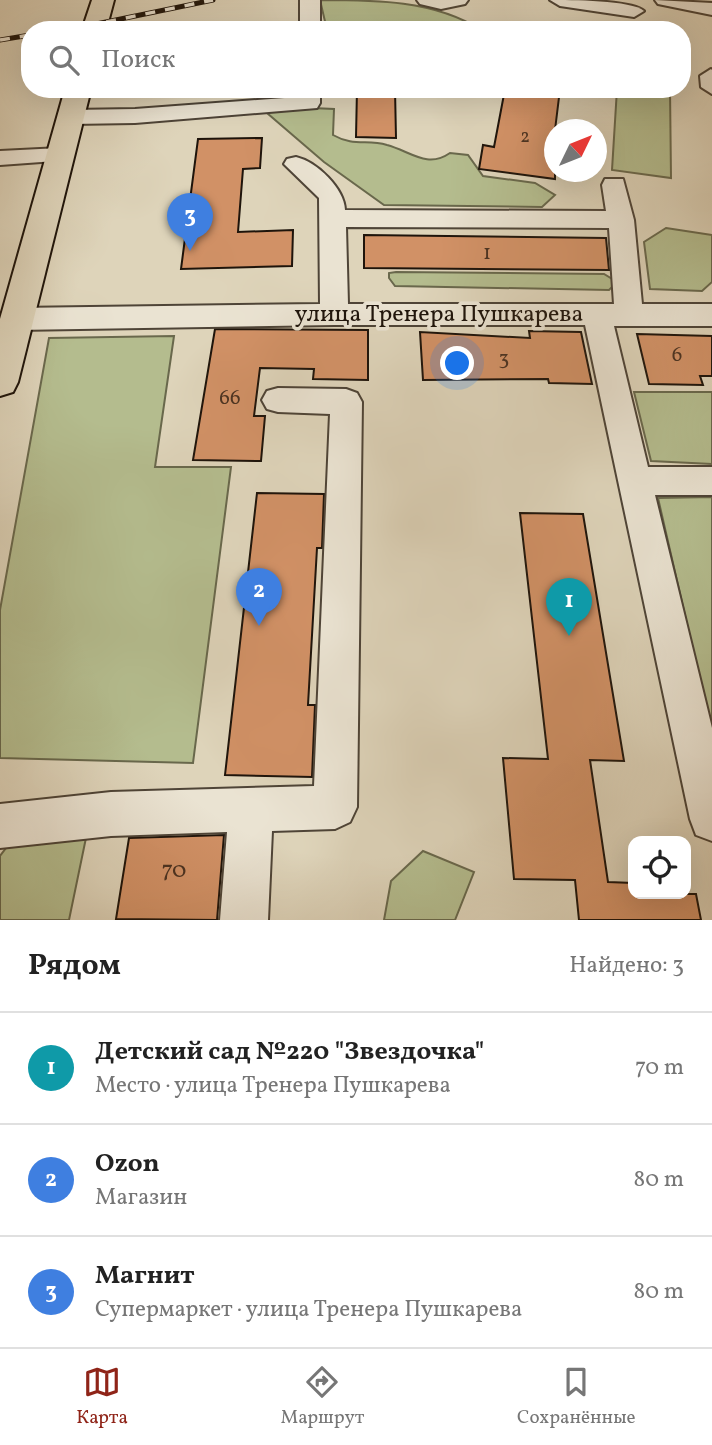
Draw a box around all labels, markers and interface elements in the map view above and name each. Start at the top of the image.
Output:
search box [21,21,691,98]
icon: search [45,41,83,79]
text: Поиск [101,42,175,78]
north arrow [544,119,607,182]
house number: 2 [520,125,530,150]
pin: 3 [167,193,213,251]
house number: 1 [483,239,491,268]
street label: улица Тренера Пушкарева [295,298,583,332]
house number: 6 [672,341,682,370]
house number: 3 [499,344,509,373]
your location [440,346,474,380]
house number: 66 [219,384,241,413]
pin: 2 [236,568,282,626]
pin: 1 [546,578,592,636]
map controls [628,836,691,899]
button: locate [628,836,691,899]
house number: 70 [161,854,187,888]
text: Рядом [28,945,121,987]
text: Найдено: 3 [569,950,684,982]
text: Детский сад №220 "Звездочка" [95,1034,484,1070]
text: 1 [46,1052,56,1084]
text: 70 m [635,1052,684,1084]
text: Место · улица Тренера Пушкарева [95,1070,451,1102]
text: Ozon [95,1146,160,1182]
text: 2 [45,1164,57,1196]
text: 80 m [634,1164,684,1196]
text: Магазин [95,1182,187,1214]
text: Магнит [95,1258,195,1294]
text: 3 [45,1276,57,1308]
text: 80 m [634,1276,684,1308]
text: Супермаркет · улица Тренера Пушкарева [95,1294,522,1326]
tab: Карта [76,1363,128,1431]
tab: Маршрут [281,1363,364,1431]
tab: Сохранённые [517,1363,636,1431]

